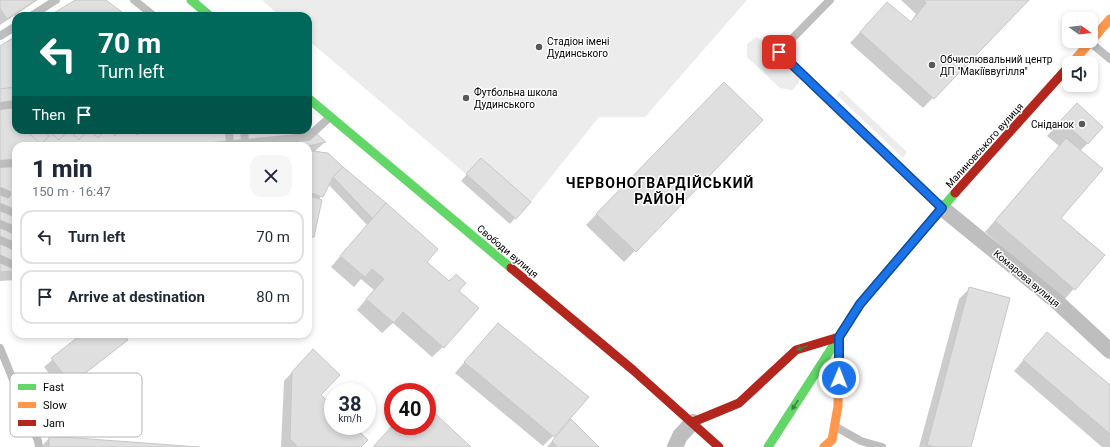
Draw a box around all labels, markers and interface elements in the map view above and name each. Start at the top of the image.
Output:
north arrow [1062,12,1098,48]
map controls [1062,12,1098,92]
text: 70 m [98,27,161,60]
icon: left [32,28,84,80]
pin [762,35,796,69]
place label: Стадіон імені Дудинського [547,36,609,59]
icon: arrive [768,41,790,63]
marker: Стадіон імені Дудинського [534,42,544,52]
place label: Обчислювальний центр ДП "Макіїввугілля" [940,54,1053,77]
button: sound [1062,56,1098,92]
marker: Обчислювальний центр ДП "Макіїввугілля" [927,60,937,70]
text: Turn left [98,61,164,82]
place label: Футбольна школа Дудинського [474,86,558,110]
marker: Футбольна школа Дудинського [461,93,471,103]
street label: Малиновського вулиця [943,101,1025,190]
icon: arrive [73,104,95,126]
text: Then [32,106,65,124]
place label: Сніданок [1031,119,1075,130]
marker: Сніданок [1077,119,1087,129]
text: 1 min [32,155,93,183]
button: close [250,155,292,197]
district label: ЧЕРВОНОГВАРДІЙСЬКИЙ РАЙОН [566,175,754,207]
text: 150 m · 16:47 [32,184,111,199]
street label: Свободи вулиця [475,223,540,280]
icon: left [34,226,56,248]
text: Turn left [68,228,125,246]
text: 70 m [256,228,290,246]
street label: Комарова вулиця [991,247,1062,309]
icon: arrive [34,286,56,308]
text: Arrive at destination [68,288,205,306]
text: 80 m [256,288,290,306]
one-way arrow [796,346,808,352]
position arrow [818,357,860,399]
legend [10,373,142,437]
text: Fast [43,381,65,394]
speed limit sign: 40 [384,383,436,435]
text: 38 [339,392,361,416]
text: Slow [43,399,67,412]
one-way arrow [791,400,799,410]
text: km/h [338,413,362,424]
text: Jam [43,417,65,430]

